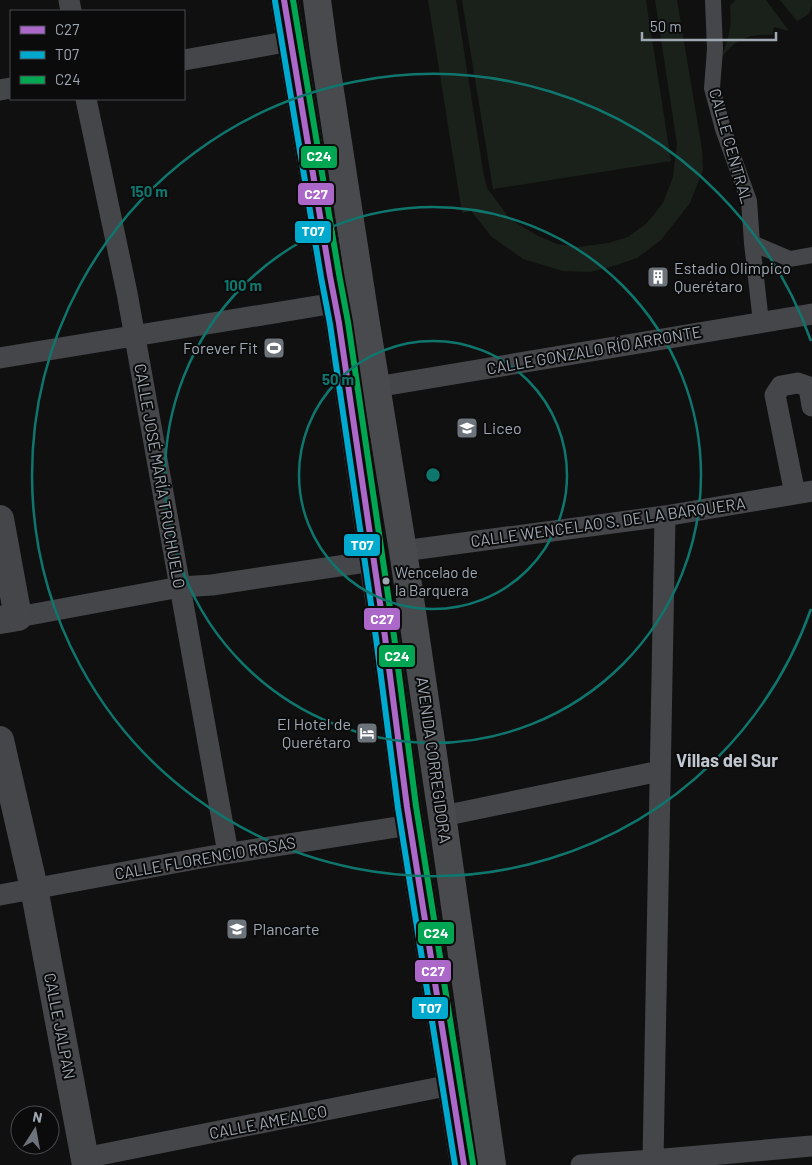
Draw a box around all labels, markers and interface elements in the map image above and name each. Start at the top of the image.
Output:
legend [10,10,185,100]
scale bar [642,10,776,42]
text: 50 m [650,17,682,35]
text: C27 [55,20,79,38]
text: T07 [55,45,79,63]
text: C24 [55,70,80,88]
street label: CALLE CENTRAL [706,86,757,206]
line badge: C24 [300,145,338,169]
text: C24 [307,147,331,164]
text: 150 m [130,182,168,200]
line badge: C27 [297,182,335,206]
text: C27 [304,185,328,202]
line badge: T07 [294,220,332,244]
text: T07 [301,222,325,239]
place label: Estadio Olimpico Querétaro [674,258,791,295]
building icon: Estadio Olimpico Querétaro [646,265,670,289]
text: 100 m [224,276,262,294]
street label: CALLE GONZALO RÍO ARRONTE [485,321,703,378]
sports icon: Forever Fit [262,336,286,360]
place label: Forever Fit [183,338,258,357]
street label: CALLE JOSÉ MARÍA TRUCHUELO [131,362,190,590]
text: 50 m [322,370,354,388]
school or university icon: Liceo [455,416,479,440]
place label: Liceo [483,418,522,437]
centre of rings [424,466,442,484]
street label: CALLE WENCELAO S. DE LA BARQUERA [469,493,747,550]
line badge: T07 [343,533,381,557]
text: T07 [350,536,374,553]
place label: Wencelao de la Barquera [395,563,478,599]
marker: Wencelao de la Barquera [381,576,391,586]
line badge: C27 [363,607,401,631]
text: C27 [370,610,394,627]
line badge: C24 [378,644,416,668]
text: C24 [385,647,409,664]
street label: AVENIDA CORREGIDORA [413,675,456,845]
place label: El Hotel de Querétaro [277,714,351,751]
hotel icon: El Hotel de Querétaro [355,721,379,745]
district label: Villas del Sur [676,749,778,771]
street label: CALLE FLORENCIO ROSAS [113,832,297,883]
school or university icon: Plancarte [225,917,249,941]
place label: Plancarte [253,919,320,938]
line badge: C24 [417,921,455,945]
text: C24 [424,924,448,941]
line badge: C27 [414,959,452,983]
text: C27 [421,962,445,979]
street label: CALLE JALPAN [41,971,80,1081]
line badge: T07 [411,996,449,1020]
text: T07 [418,999,442,1016]
street label: CALLE AMEALCO [207,1101,328,1142]
north arrow [10,1105,60,1155]
text: N [31,1108,44,1126]

